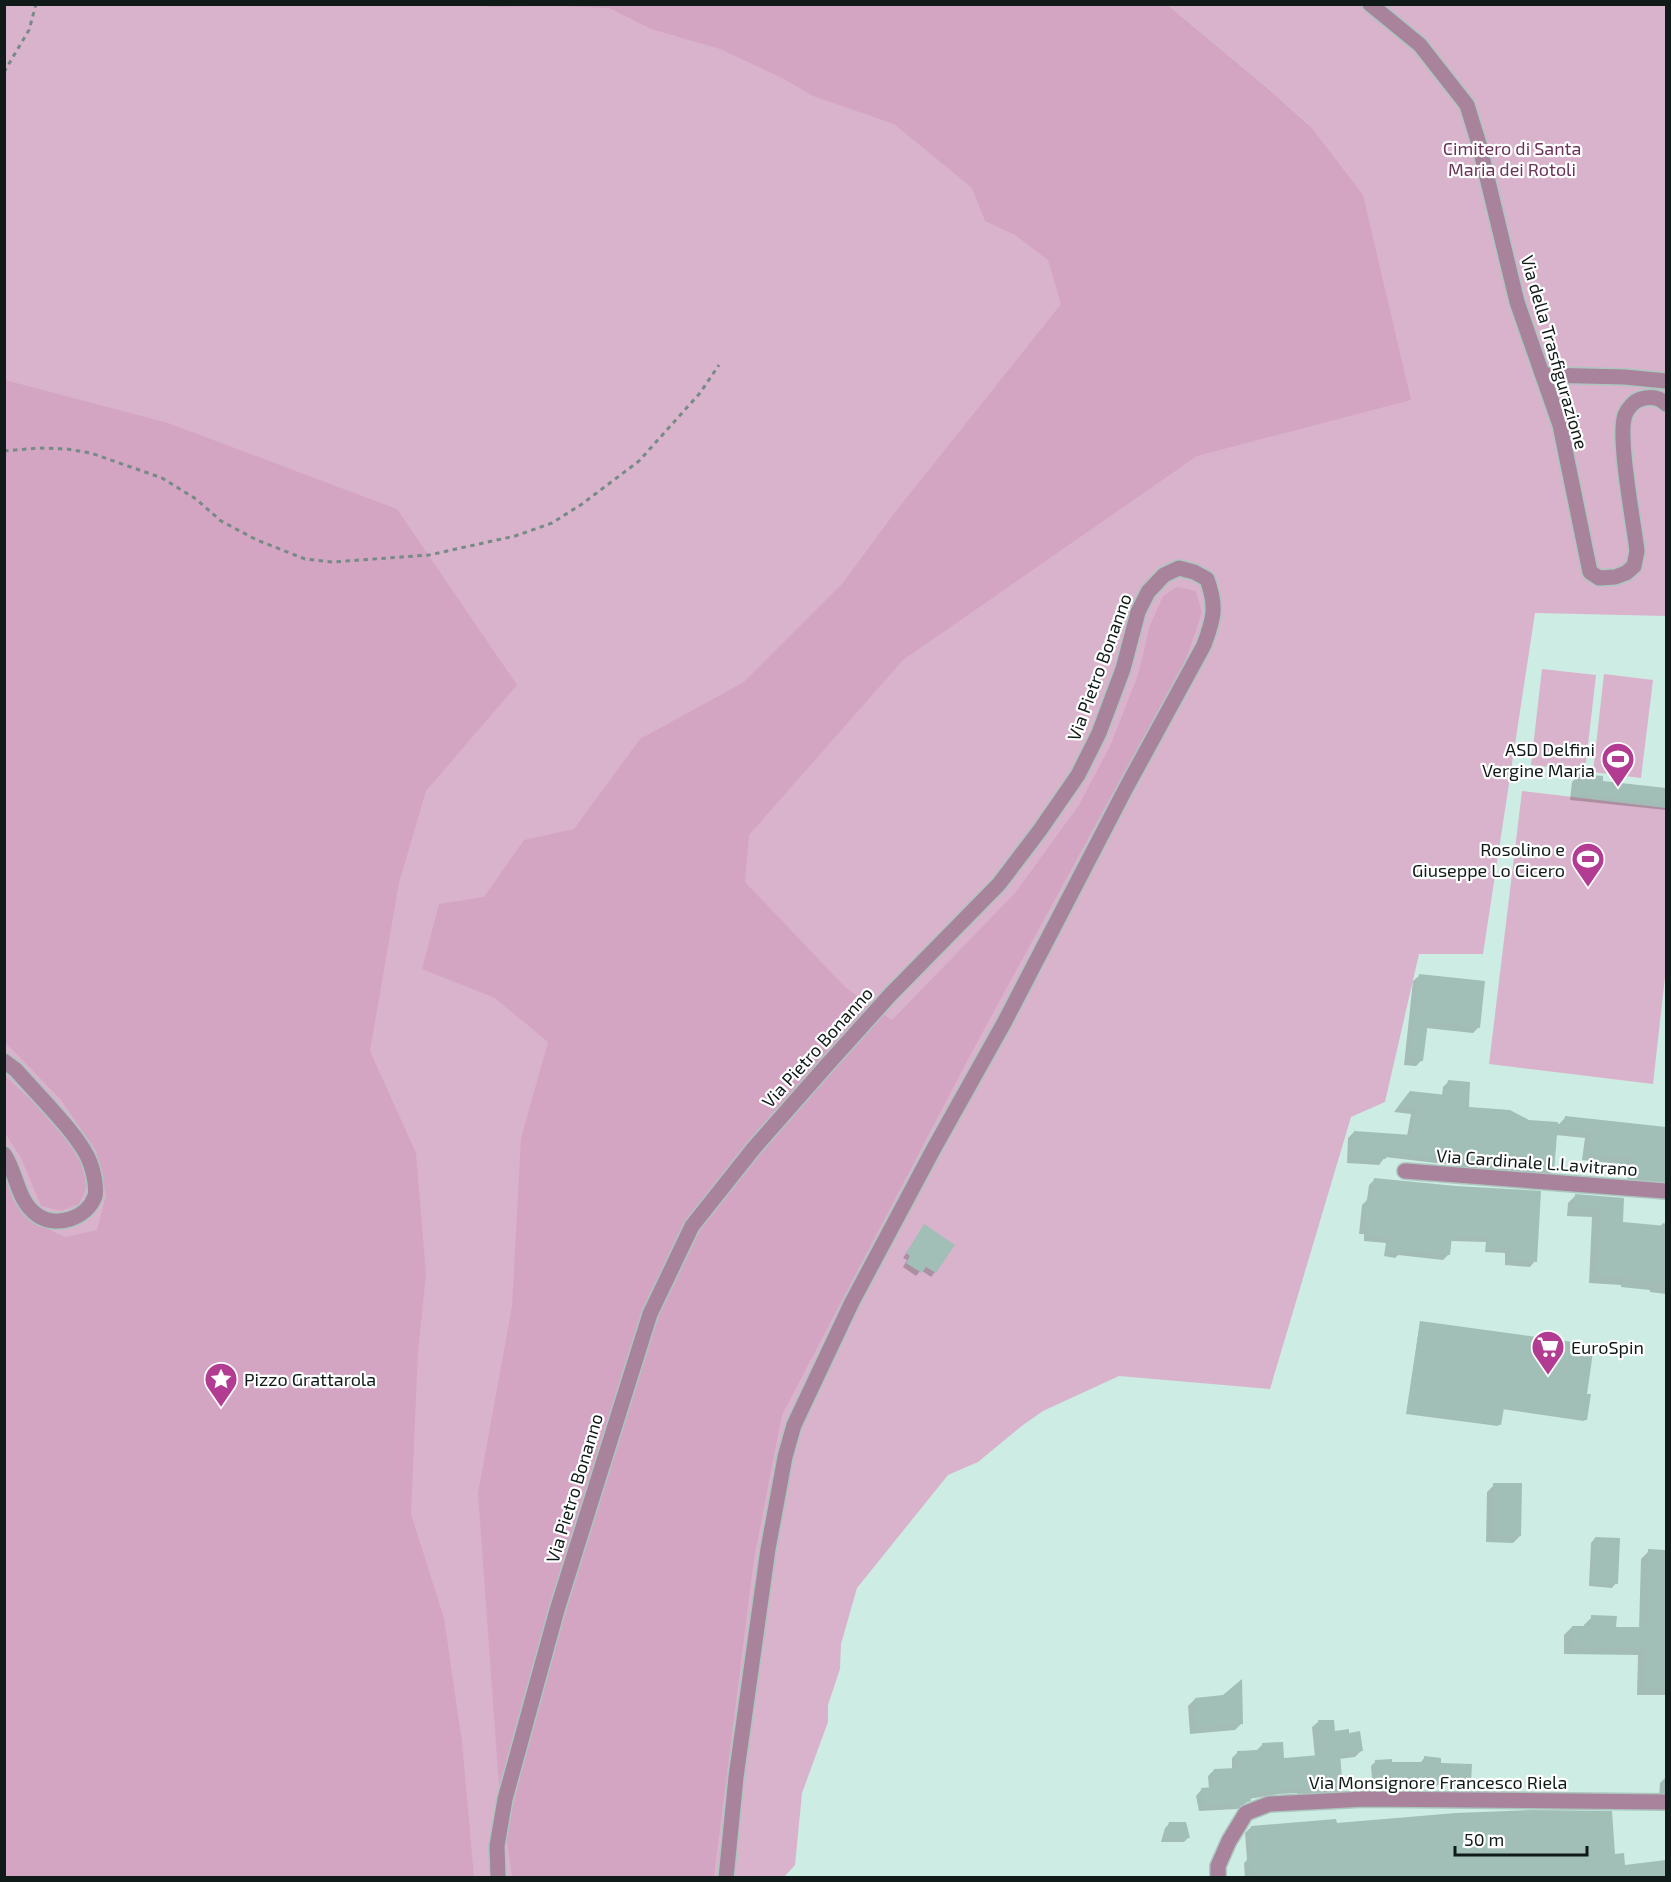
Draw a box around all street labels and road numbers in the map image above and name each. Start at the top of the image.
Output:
street label: Via della Trasfigurazione [1517,252,1593,452]
street label: Via Pietro Bonanno [1062,590,1136,744]
street label: Via Pietro Bonanno [757,982,877,1112]
street label: Via Cardinale L.Lavitrano [1436,1144,1638,1180]
street label: Via Pietro Bonanno [541,1411,607,1565]
street label: Via Monsignore Francesco Riela [1309,1771,1567,1793]

